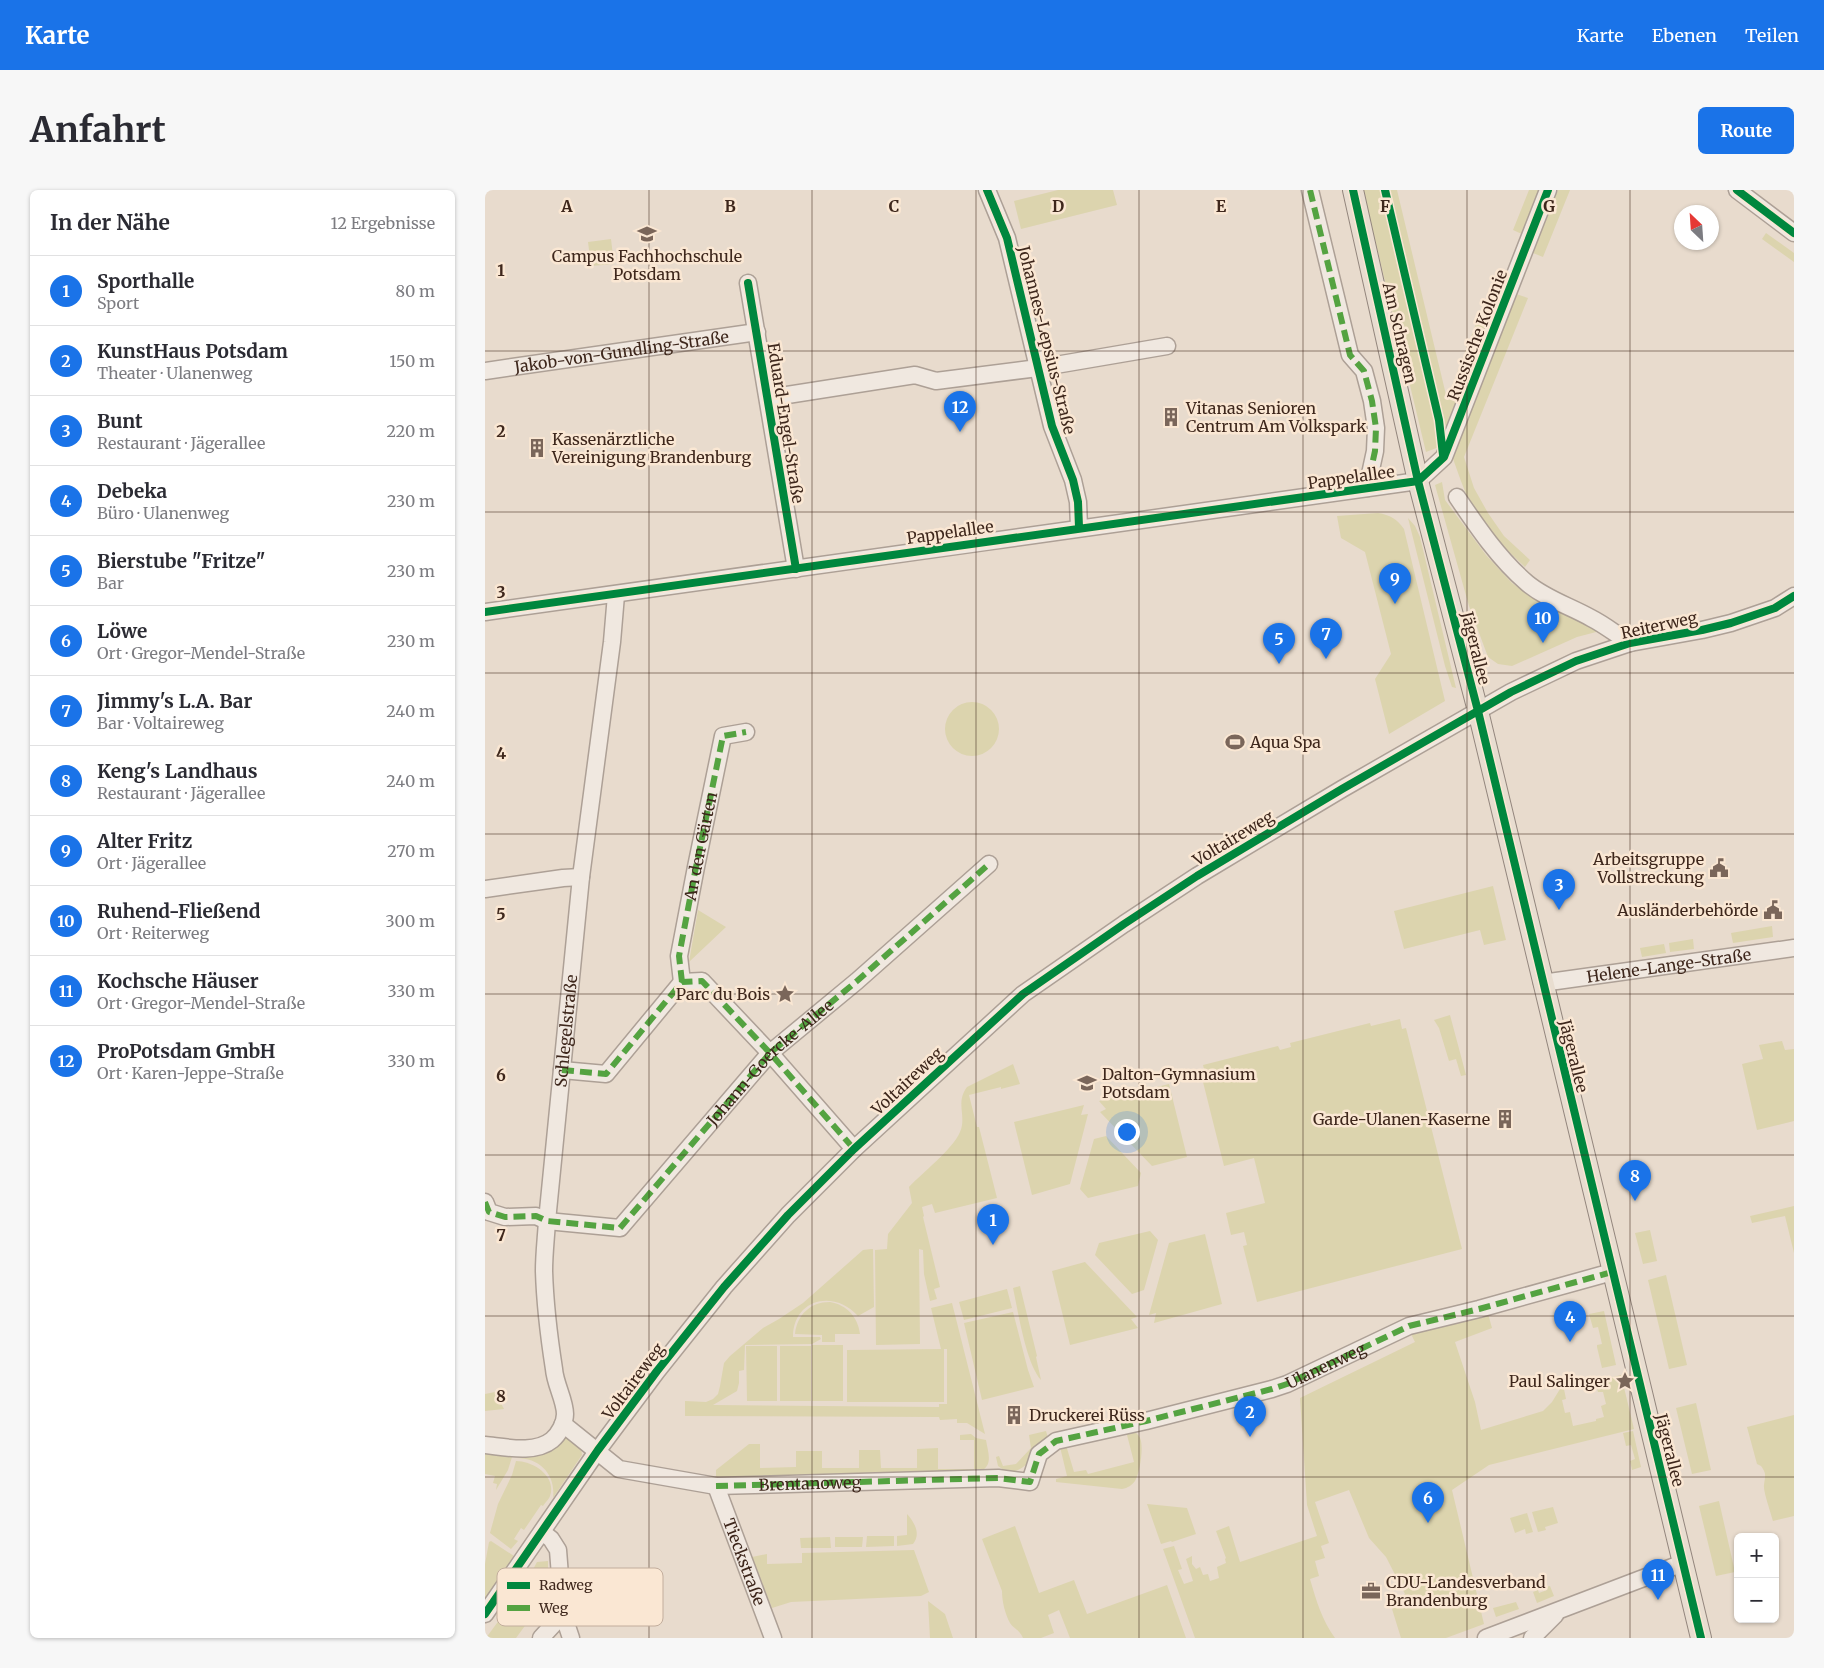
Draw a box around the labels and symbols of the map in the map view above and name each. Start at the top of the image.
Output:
text: A [560,196,573,216]
text: B [724,196,736,216]
text: C [889,196,899,216]
text: D [1052,196,1064,216]
text: E [1216,196,1227,216]
text: F [1380,196,1390,216]
text: G [1543,196,1555,216]
north arrow [1674,205,1719,250]
school or university icon: Campus Fachhochschule Potsdam [636,223,658,245]
street label: Johannes-Lepsius-Straße [1014,243,1080,436]
place label: Campus Fachhochschule Potsdam [552,246,742,284]
text: 1 [497,260,505,280]
street label: Russische Kolonie [1443,267,1511,403]
street label: Am Schragen [1378,280,1421,386]
street label: Jakob-von-Gundling-Straße [512,326,730,377]
street label: Eduard-Engel-Straße [763,341,809,505]
pin: 12 [944,391,976,432]
place label: Vitanas Senioren Centrum Am Volkspark [1185,398,1367,436]
building icon: Vitanas Senioren Centrum Am Volkspark [1160,406,1182,428]
text: 2 [496,421,506,441]
place label: Kassenärztliche Vereinigung Brandenburg [551,429,751,467]
building icon: Kassenärztliche Vereinigung Brandenburg [526,437,548,459]
street label: Pappelallee [1306,461,1396,493]
street label: Pappelallee [905,516,995,548]
pin: 9 [1379,563,1411,604]
text: 3 [496,582,506,602]
pin: 10 [1527,602,1559,643]
street label: Reiterweg [1619,607,1699,643]
street label: Jägerallee [1457,608,1495,687]
pin: 7 [1310,618,1342,659]
pin: 5 [1263,623,1295,664]
sports icon: Aqua Spa [1224,731,1246,753]
place label: Aqua Spa [1249,732,1321,752]
text: 4 [496,743,506,763]
street label: An den Gärten [680,790,721,903]
street label: Voltaireweg [1188,806,1277,870]
place label: Arbeitsgruppe Vollstreckung [1592,849,1704,887]
public building icon: Arbeitsgruppe Vollstreckung [1708,857,1730,879]
pin: 3 [1543,869,1575,910]
public building icon: Ausländerbehörde [1762,899,1784,921]
place label: Ausländerbehörde [1616,900,1758,920]
text: 5 [496,904,506,924]
street label: Helene-Lange-Straße [1585,944,1752,987]
street label: Schlegelstraße [550,973,581,1088]
place icon: Parc du Bois [774,983,796,1005]
place label: Parc du Bois [676,984,770,1004]
street label: Johann-Goercke-Allee [702,995,837,1130]
street label: Jägerallee [1555,1016,1593,1095]
street label: Voltaireweg [866,1043,947,1120]
place label: Dalton-Gymnasium Potsdam [1102,1064,1256,1102]
text: 6 [496,1065,506,1085]
school or university icon: Dalton-Gymnasium Potsdam [1076,1072,1098,1094]
building icon: Garde-Ulanen-Kaserne [1494,1108,1516,1130]
place label: Garde-Ulanen-Kaserne [1313,1109,1490,1129]
your location [1114,1119,1140,1145]
pin: 8 [1619,1160,1651,1201]
pin: 1 [977,1204,1009,1245]
text: 7 [496,1225,506,1245]
pin: 4 [1554,1301,1586,1342]
street label: Ulanenweg [1282,1338,1369,1393]
street label: Voltaireweg [597,1339,668,1424]
place icon: Paul Salinger [1614,1370,1636,1392]
place label: Paul Salinger [1509,1371,1610,1391]
text: 8 [496,1386,506,1406]
pin: 2 [1234,1396,1266,1437]
building icon: Druckerei Rüss [1003,1404,1025,1426]
place label: Druckerei Rüss [1029,1405,1145,1425]
street label: Jägerallee [1651,1410,1689,1489]
street label: Brentanoweg [758,1472,862,1495]
pin: 6 [1412,1482,1444,1523]
street label: Tieckstraße [719,1515,770,1608]
pin: 11 [1642,1559,1674,1600]
legend [497,1568,663,1626]
place label: CDU-Landesverband Brandenburg [1386,1572,1546,1610]
text: Radweg [539,1576,593,1594]
office icon: CDU-Landesverband Brandenburg [1360,1580,1382,1602]
text: Weg [538,1599,569,1617]

